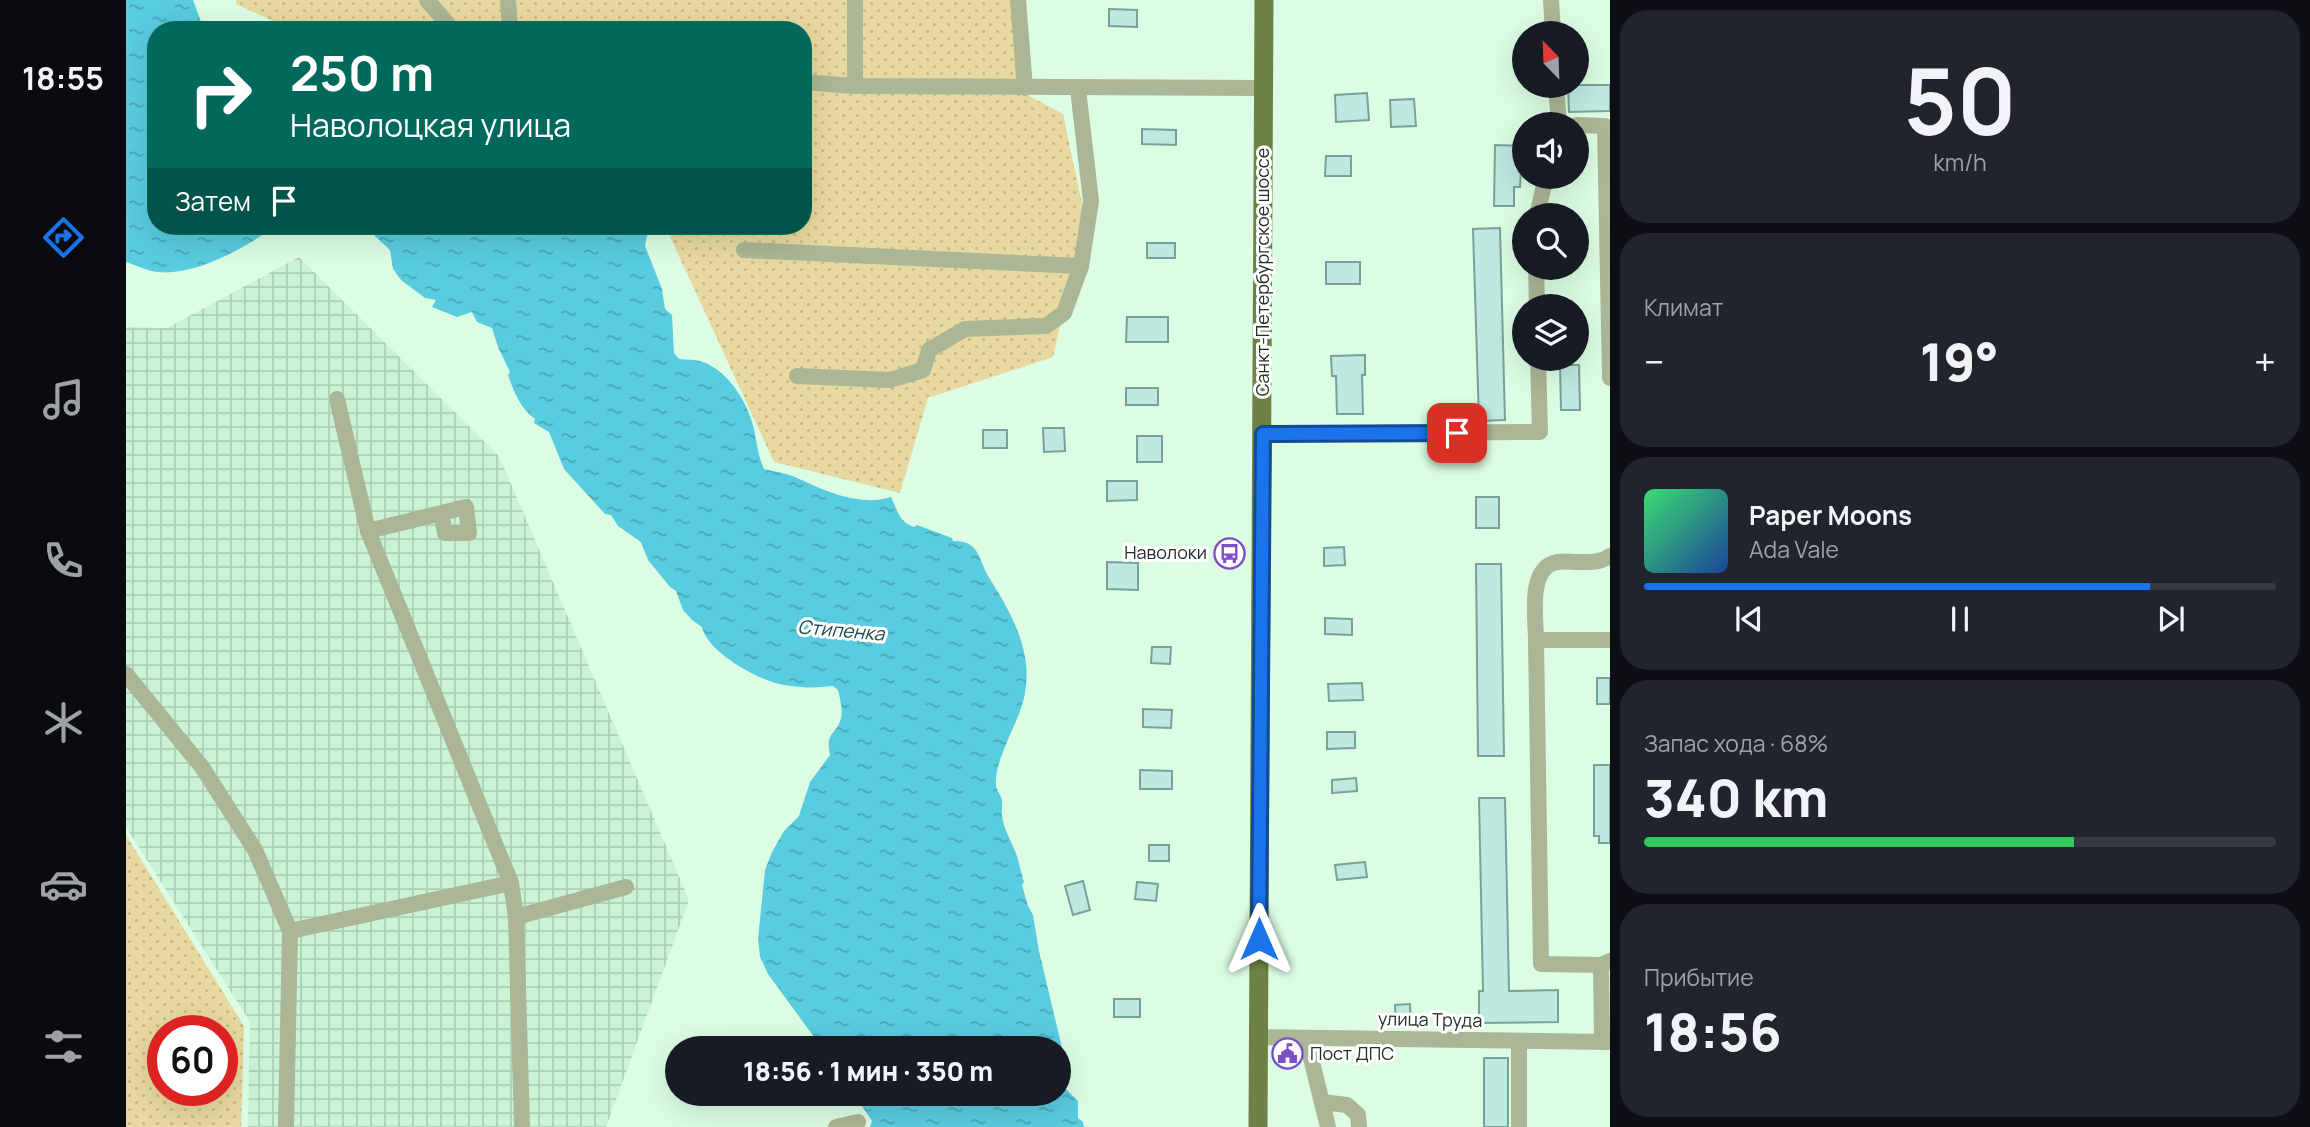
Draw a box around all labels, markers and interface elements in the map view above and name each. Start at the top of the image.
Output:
north arrow [1512,21,1589,98]
map controls [1512,21,1589,371]
text: 50 [1903,38,2017,162]
text: 250 m [290,39,434,106]
icon: right [175,49,266,140]
text: 18:55 [22,56,104,100]
text: Наволоцкая улица [290,103,571,147]
button: sound [1512,112,1589,189]
text: km/h [1933,146,1987,178]
street label: Санкт-Петербургское шоссе [1250,148,1274,396]
icon: arrive [265,182,303,220]
text: Затем [175,183,251,219]
button: search [1512,203,1589,280]
icon: directions [39,213,88,262]
text: Климат [1644,291,1723,323]
button: layers [1512,294,1589,371]
text: 19° [1920,326,1999,397]
text: − [1644,335,1665,387]
text: + [2254,335,2276,387]
icon: music [39,375,88,424]
pin [1427,403,1487,463]
icon: arrive [1438,414,1476,452]
text: Paper Moons [1749,497,1912,533]
text: Ada Vale [1749,533,1839,565]
icon: phone [39,536,88,585]
bus stop icon: Наволоки [1213,536,1247,570]
place label: Наволоки [1124,540,1207,564]
icon: previous [1730,600,1768,638]
icon: pause [1941,600,1979,638]
icon: next [2152,600,2190,638]
water label: Стипенка [796,613,887,647]
icon: climate [39,698,88,747]
text: Запас хода · 68% [1644,727,1828,759]
text: 340 km [1644,762,1829,833]
icon: car [39,860,88,909]
position arrow [1222,902,1296,976]
text: Прибытие [1644,961,1754,993]
text: 18:56 [1644,996,1782,1067]
street label: улица Труда [1378,1006,1482,1032]
speed limit sign: 60 [147,1015,238,1106]
icon: filters [39,1022,88,1071]
public building icon: Пост ДПС [1270,1037,1304,1071]
place label: Пост ДПС [1310,1041,1394,1065]
text: 18:56 · 1 мин · 350 m [743,1053,993,1089]

